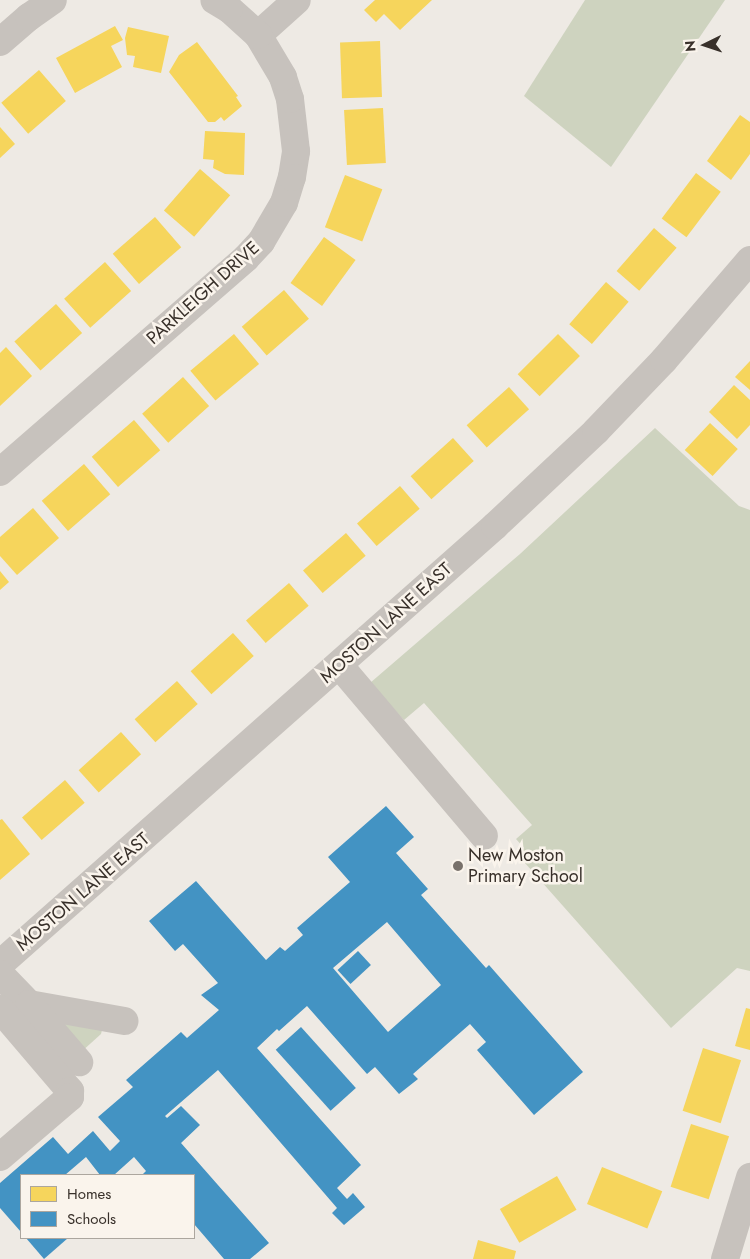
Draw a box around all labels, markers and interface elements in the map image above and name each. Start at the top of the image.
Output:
north arrow [680,20,730,70]
text: N [680,40,700,52]
street label: PARKLEIGH DRIVE [142,237,264,349]
street label: MOSTON LANE EAST [316,558,456,688]
street label: MOSTON LANE EAST [12,828,154,956]
place label: New Moston Primary School [468,845,583,888]
marker: New Moston Primary School [452,860,464,872]
legend [20,1174,195,1239]
text: Homes [67,1183,111,1205]
text: Schools [67,1208,116,1230]

